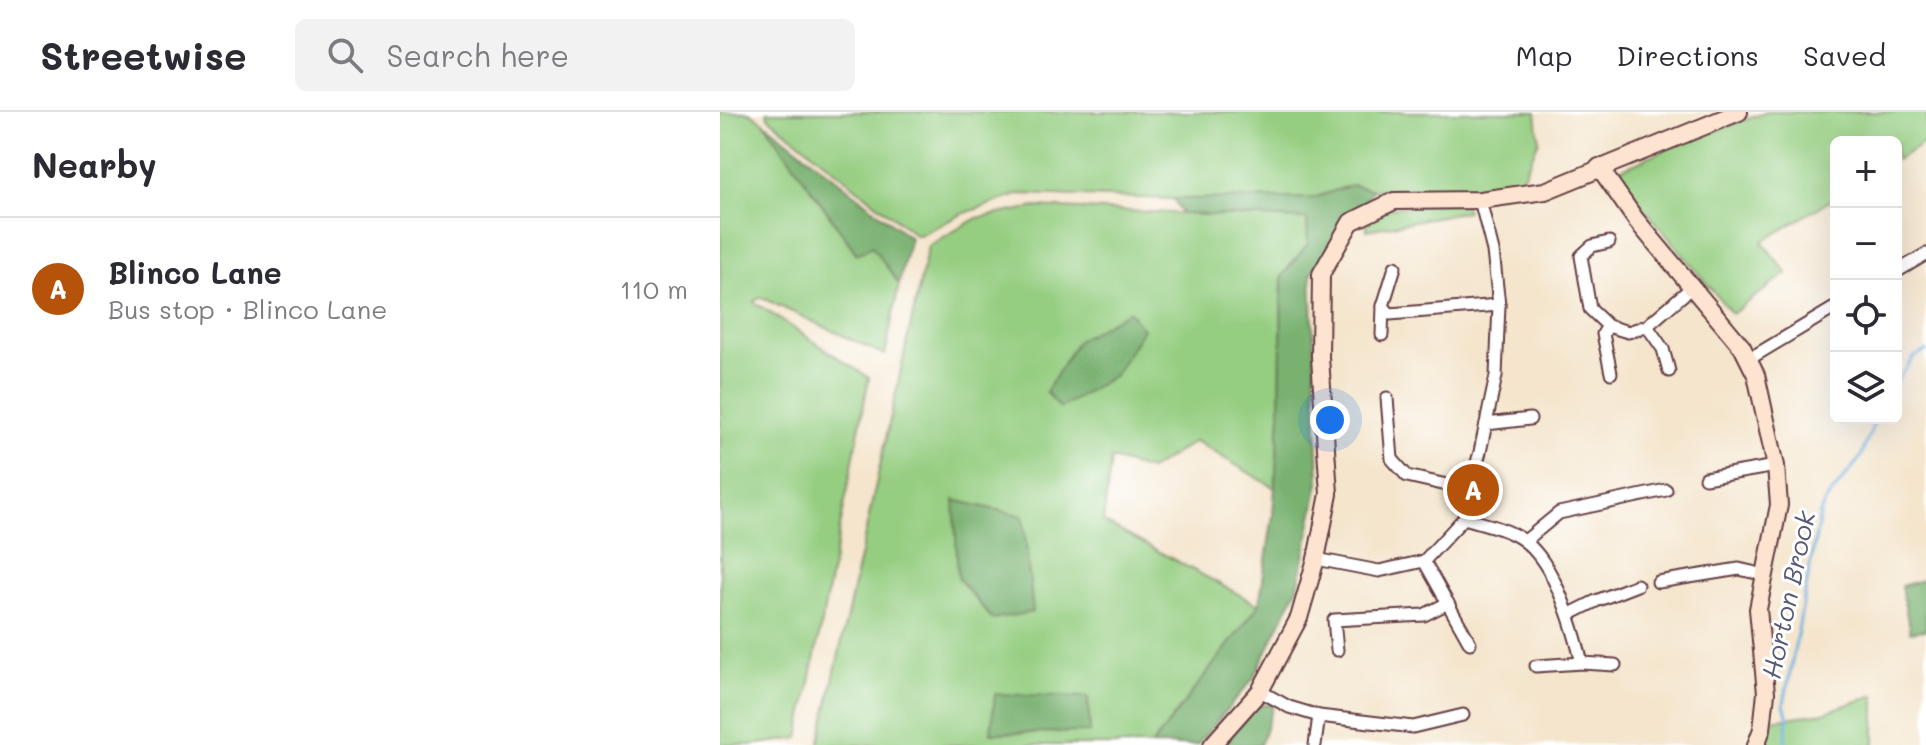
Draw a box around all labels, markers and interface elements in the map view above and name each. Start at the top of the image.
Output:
search box [295,19,855,91]
text: Streetwise [40,30,247,80]
icon: search [323,33,367,77]
text: Search here [387,35,569,75]
text: Map [1516,37,1573,73]
text: Directions [1617,37,1759,73]
text: Saved [1803,37,1886,73]
map controls [1830,136,1902,424]
button: + [1830,136,1902,208]
text: Nearby [32,142,157,187]
button: − [1830,208,1902,280]
text: Blinco Lane [108,252,282,292]
text: A [49,272,67,306]
text: 110 m [620,272,688,306]
button: locate [1830,280,1902,352]
text: Bus stop · Blinco Lane [108,292,387,326]
button: layers [1830,352,1902,424]
your location [1310,400,1350,440]
pin: A [1447,460,1499,520]
water label: Horton Brook [1754,507,1823,682]

